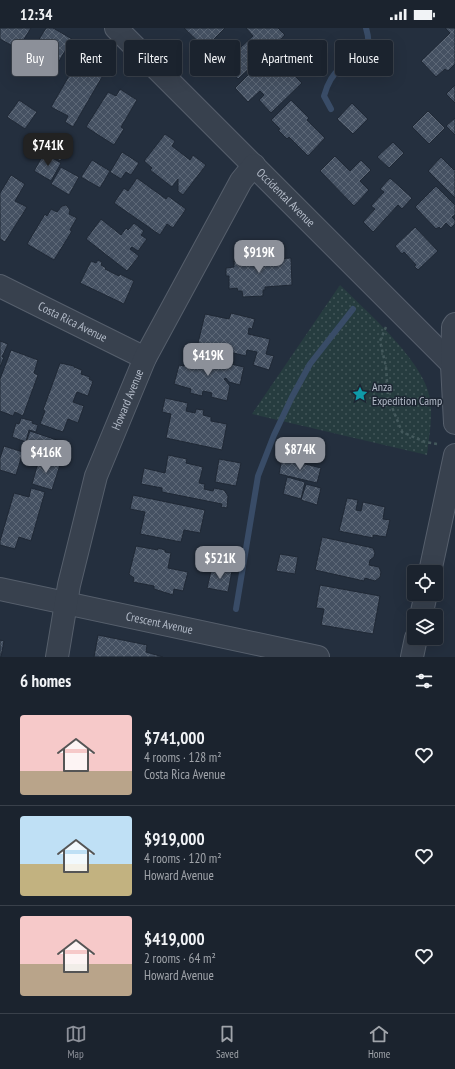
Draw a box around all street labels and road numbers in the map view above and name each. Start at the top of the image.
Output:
street label: Occidental Avenue [254,165,318,230]
street label: Costa Rica Avenue [36,298,110,345]
street label: Howard Avenue [108,367,147,432]
street label: Crescent Avenue [125,608,194,637]

